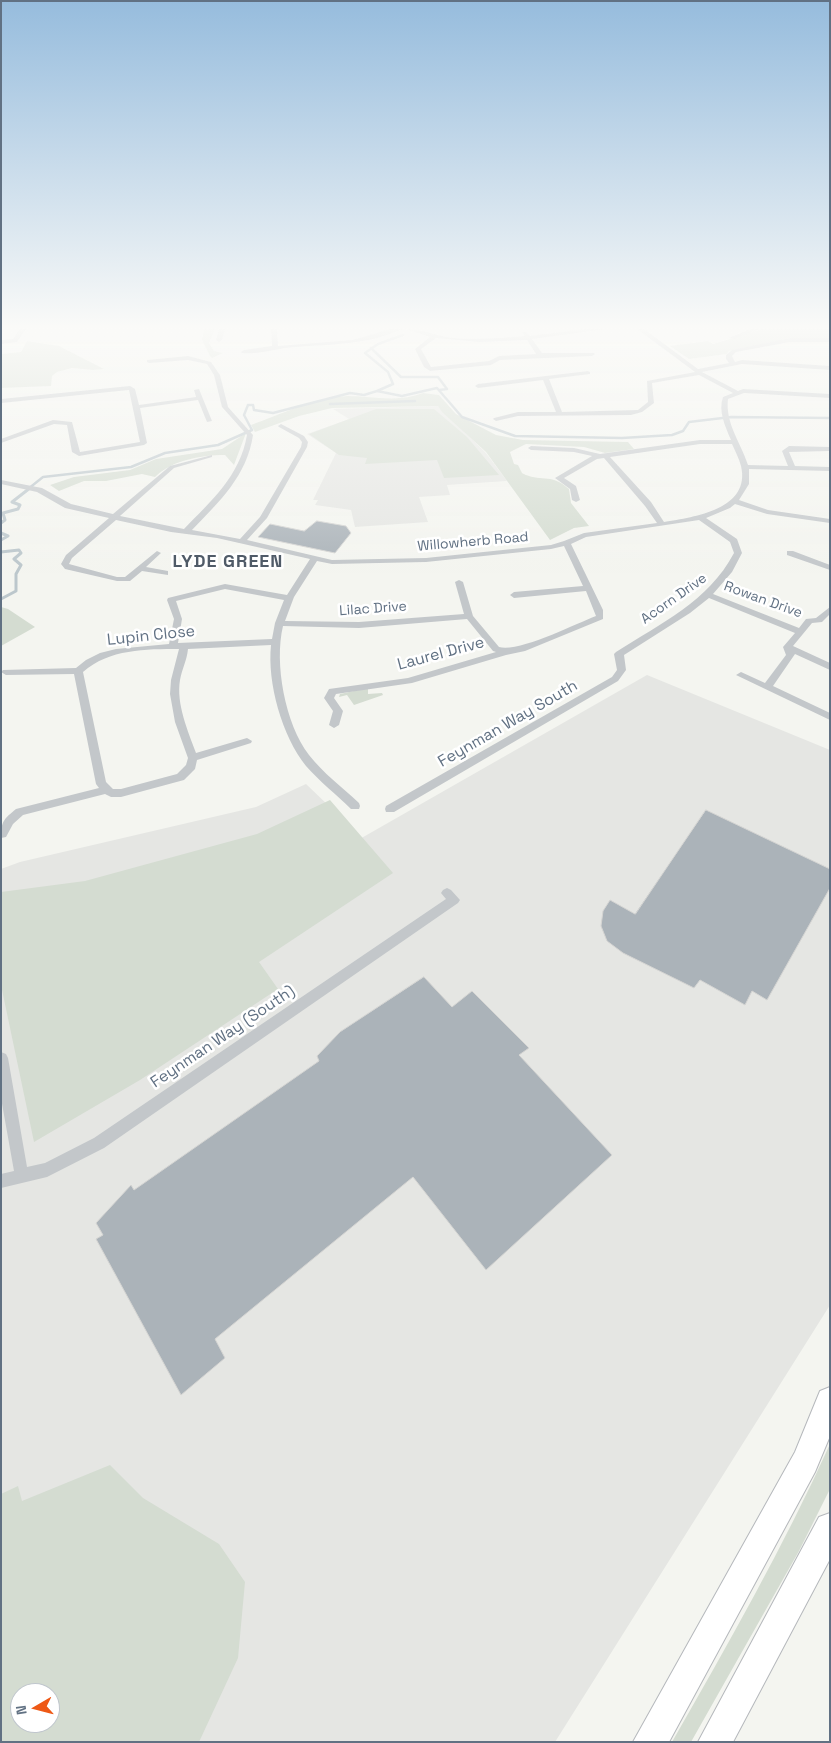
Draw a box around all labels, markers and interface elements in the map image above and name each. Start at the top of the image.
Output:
street label: Willowherb Road [417,529,529,555]
district label: LYDE GREEN [171,551,285,573]
street label: Acorn Drive [638,570,710,628]
street label: Rowan Drive [722,578,804,622]
street label: Lilac Drive [339,598,407,620]
street label: Lupin Close [106,622,196,650]
street label: Laurel Drive [395,633,487,675]
street label: Feynman Way South [435,676,581,772]
street label: Feynman Way (South) [147,982,299,1092]
north arrow [10,1683,60,1733]
text: N [12,1704,31,1716]

